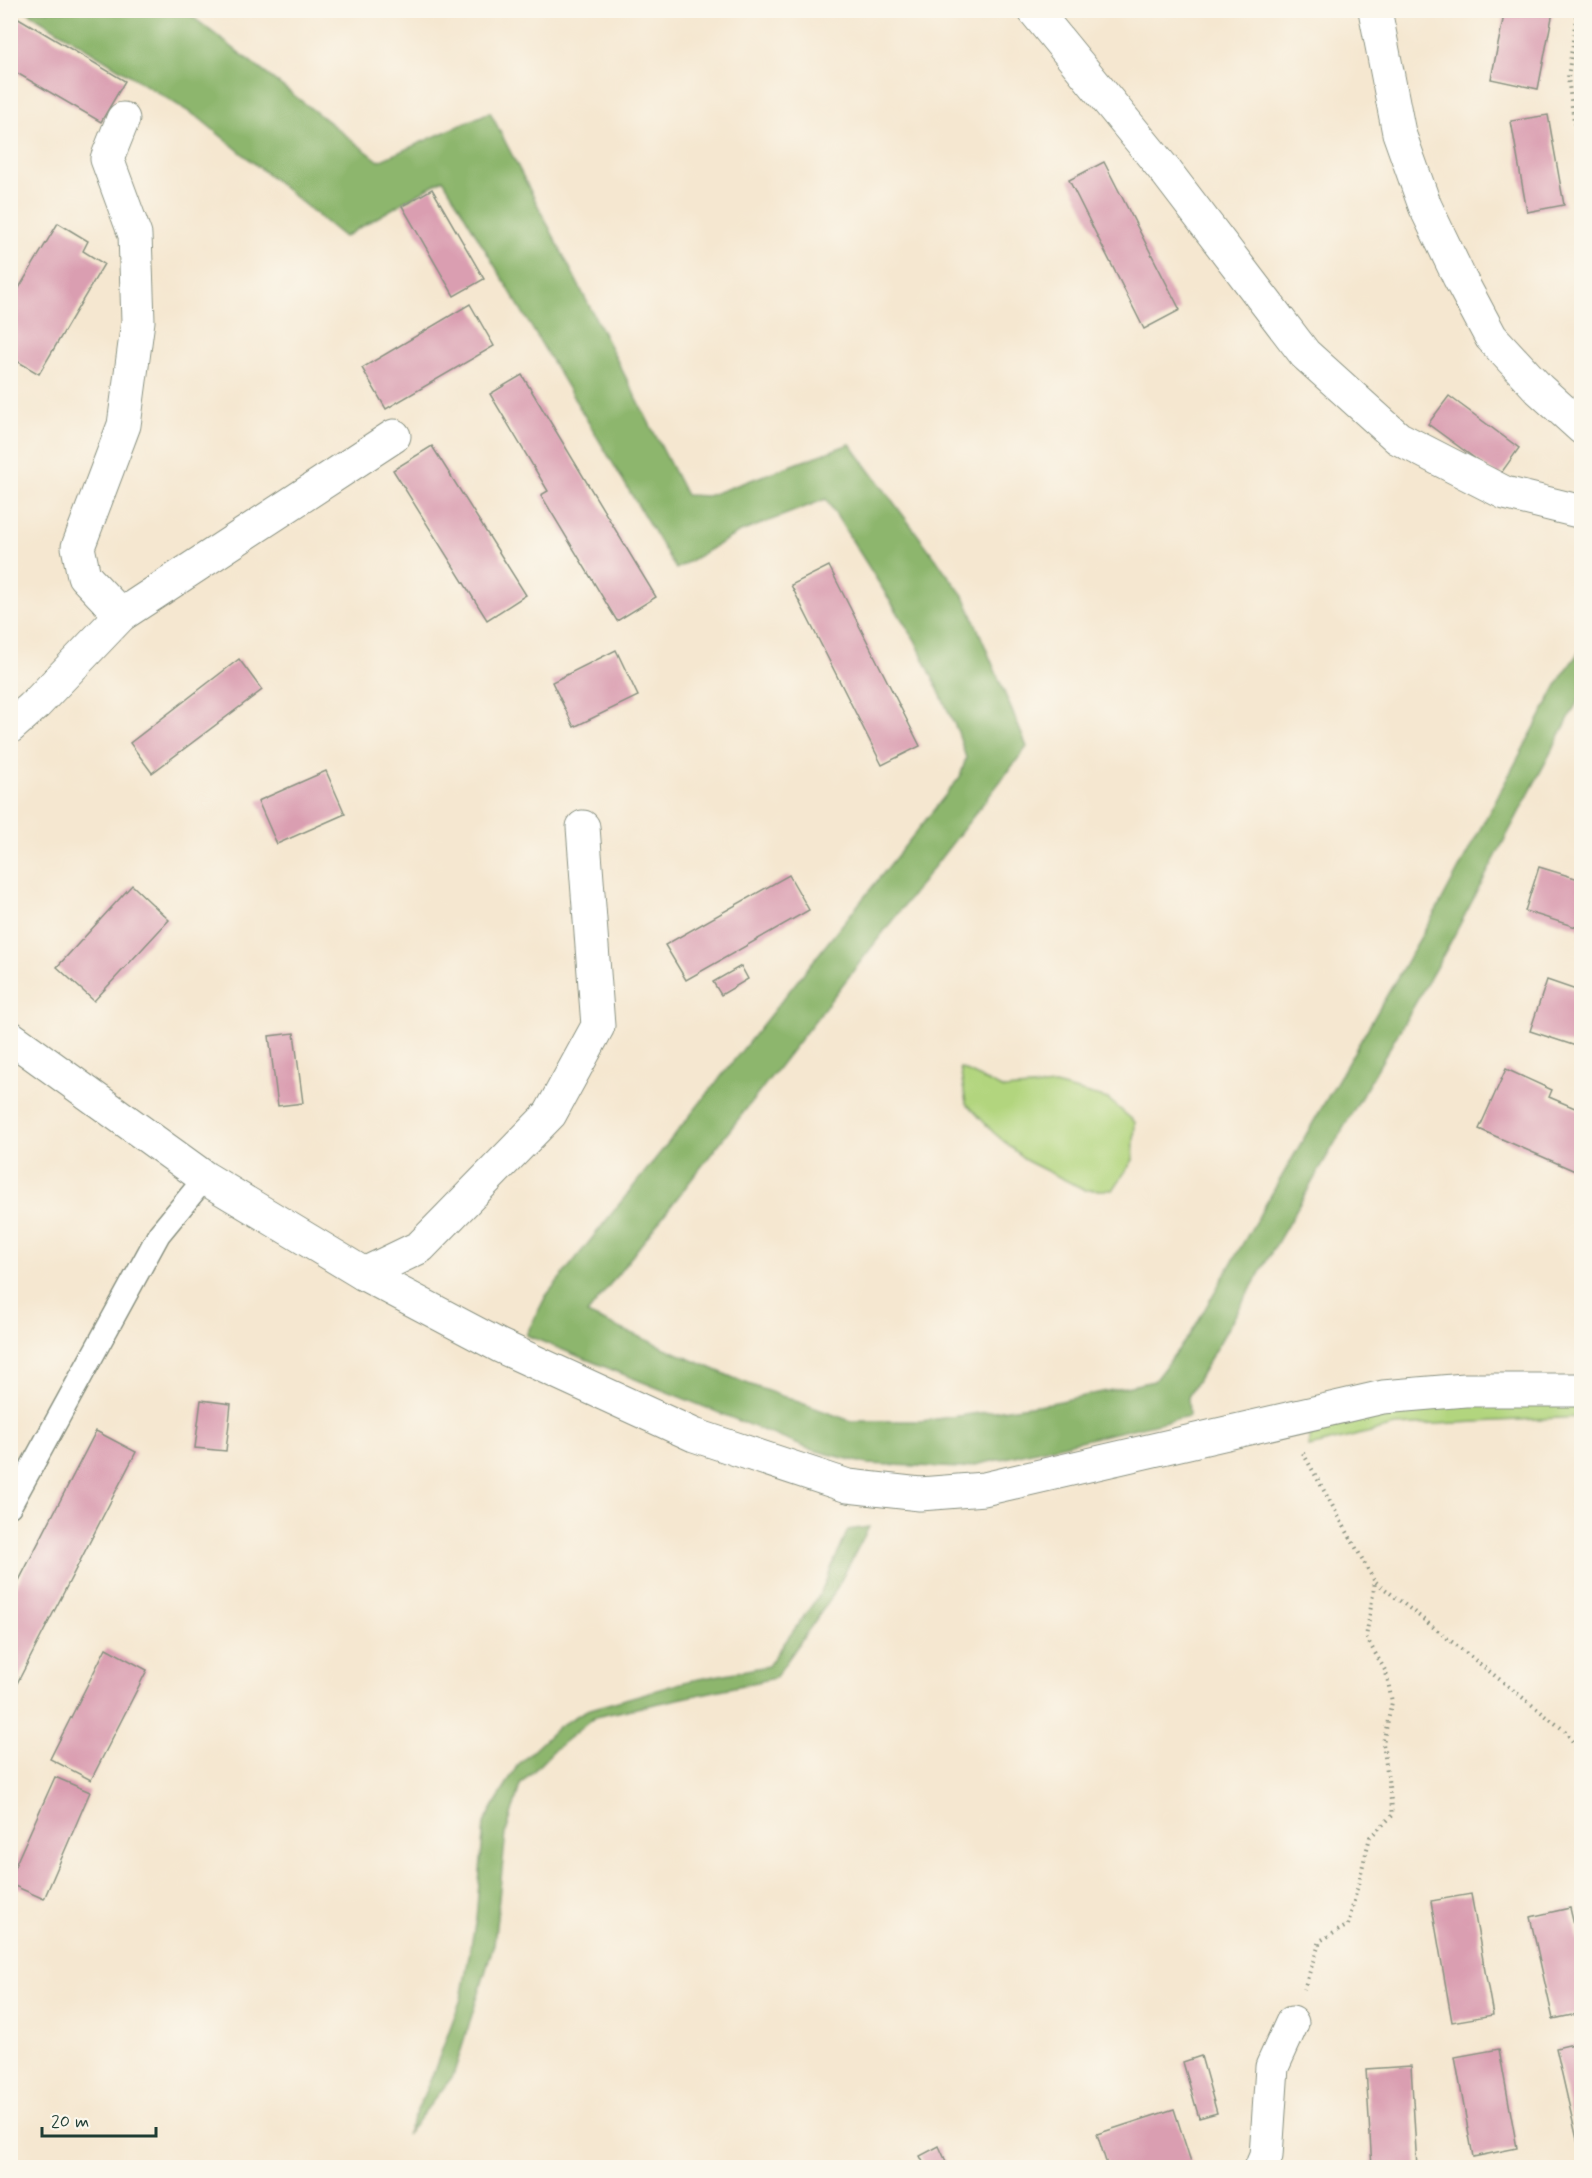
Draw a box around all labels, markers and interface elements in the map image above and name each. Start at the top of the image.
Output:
scale bar [42,2100,156,2138]
text: 20 m [51,2110,89,2134]

